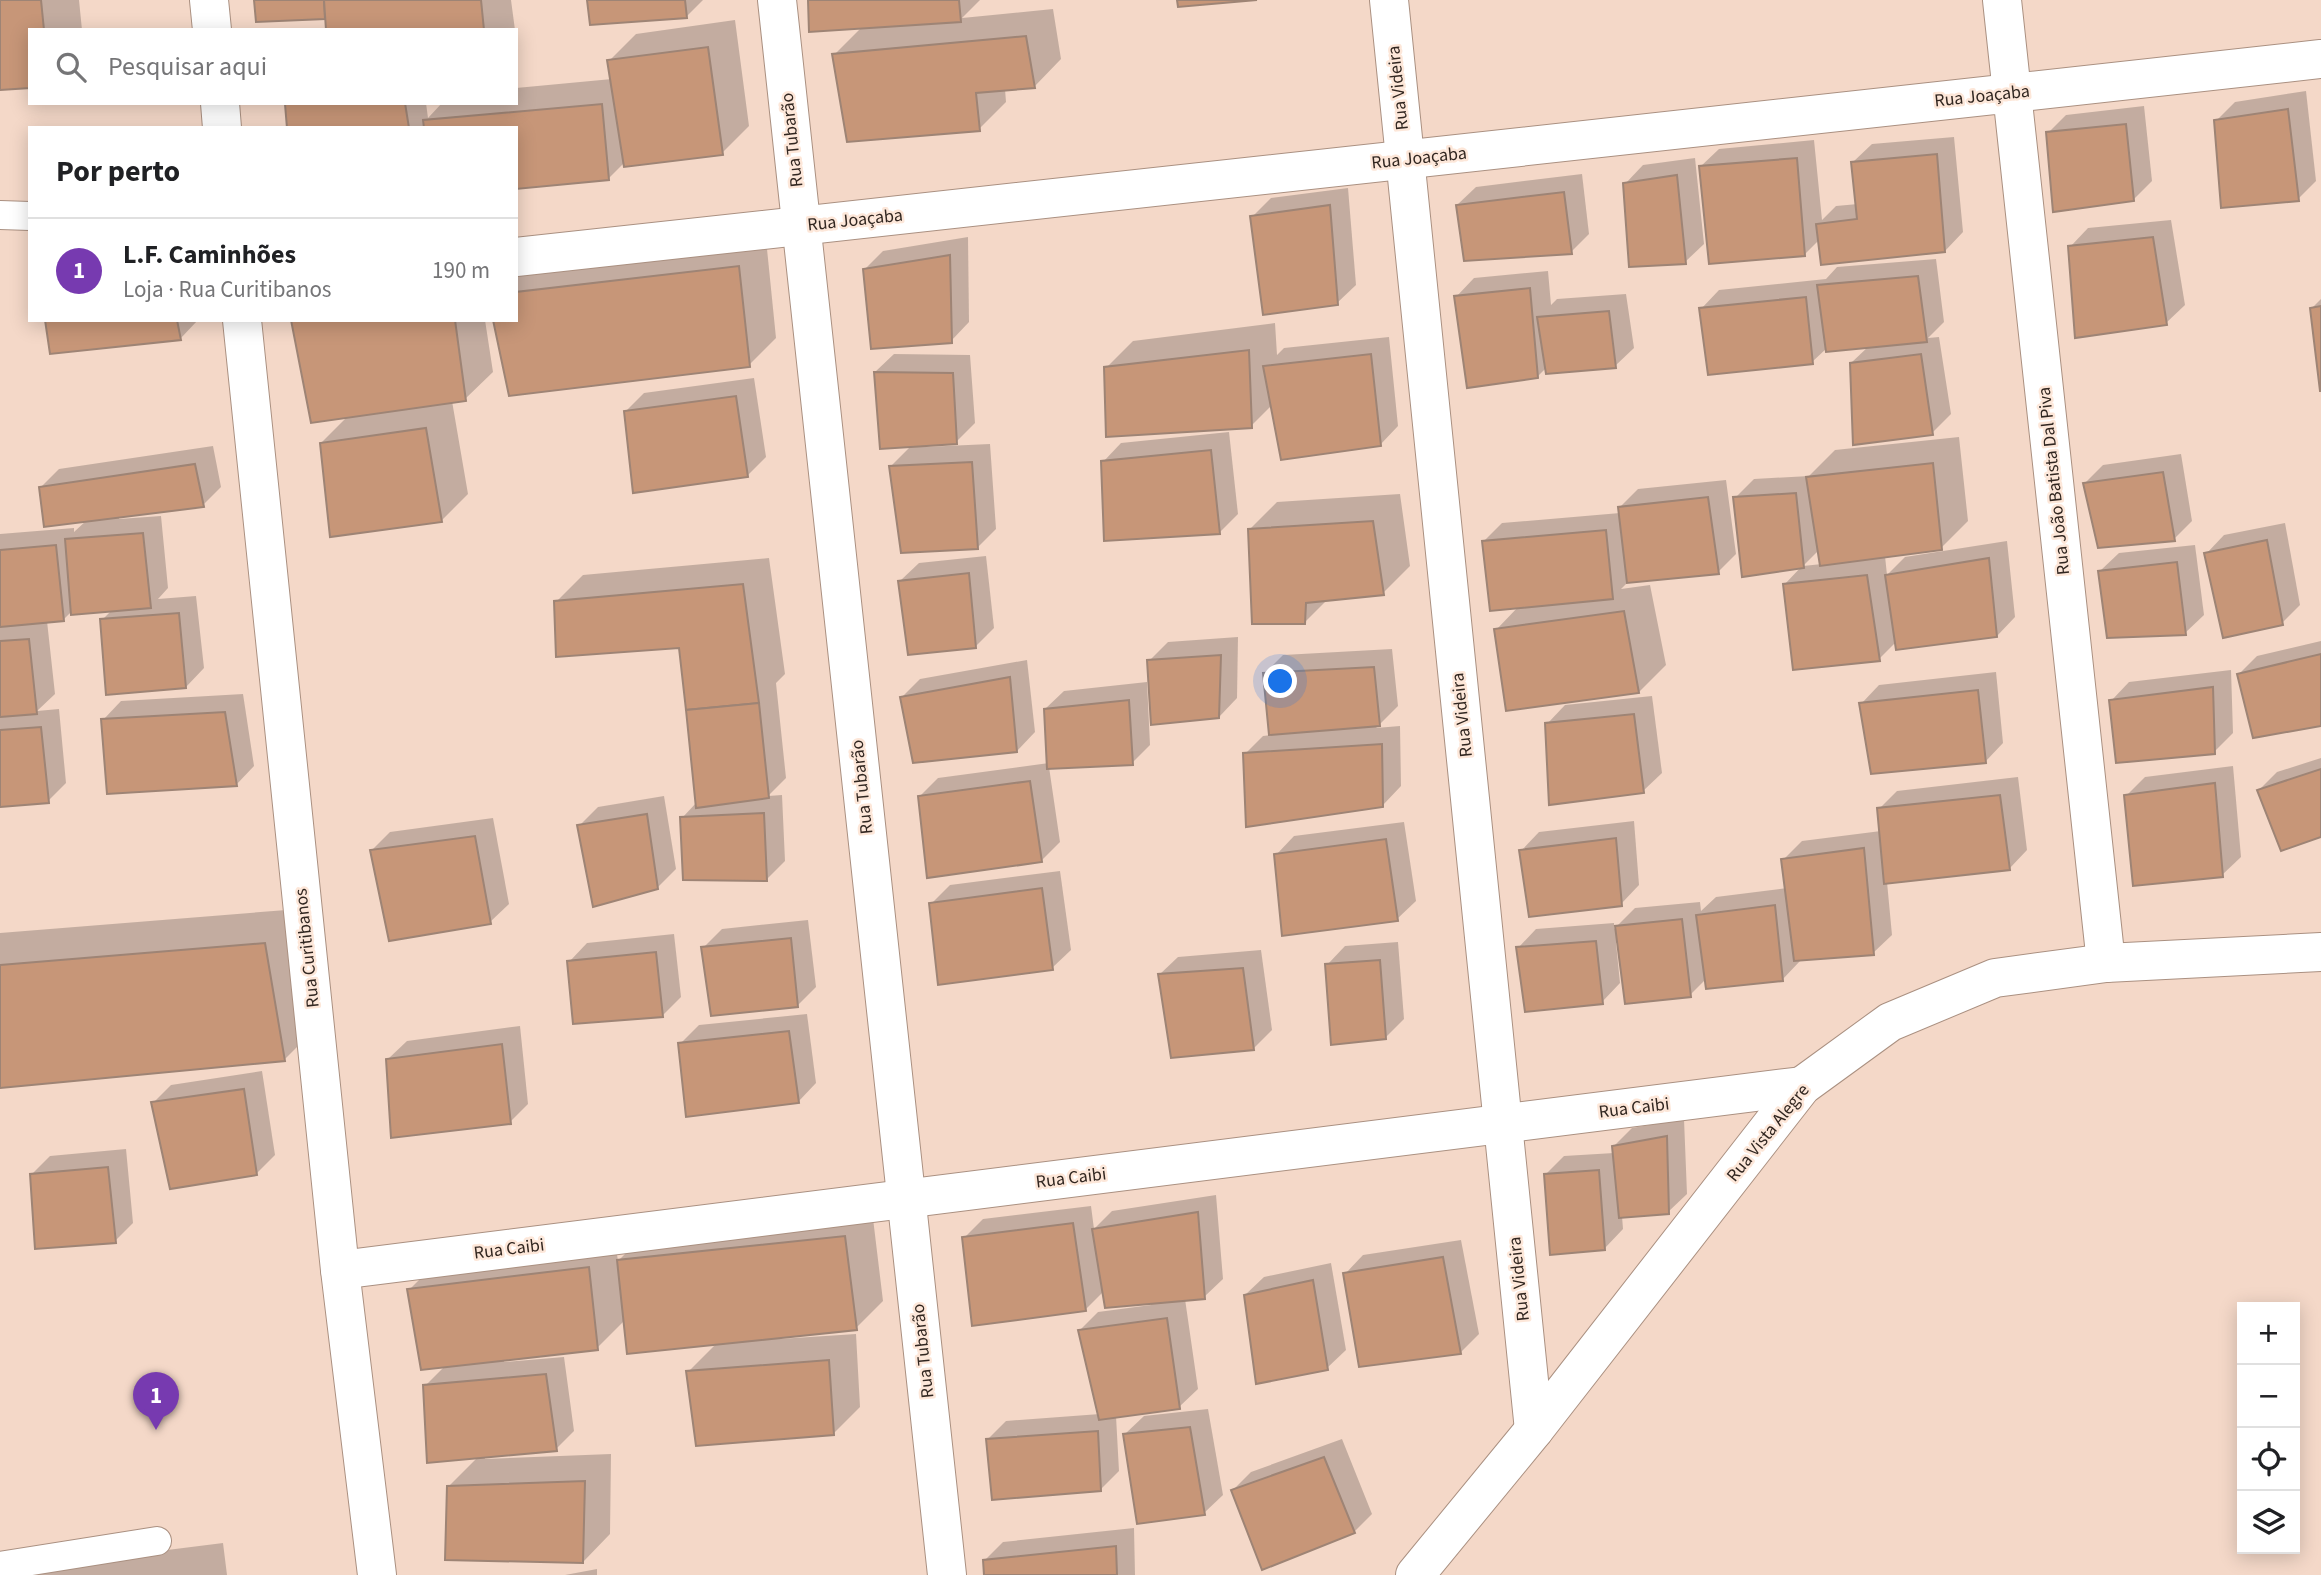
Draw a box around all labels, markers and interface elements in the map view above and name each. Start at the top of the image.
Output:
search box [28,28,518,105]
street label: Rua Videira [1381,45,1415,131]
icon: search [52,48,90,86]
text: Pesquisar aqui [108,48,267,85]
street label: Rua Joaçaba [1933,79,2031,113]
street label: Rua Tubarão [775,92,809,188]
street label: Rua Joaçaba [1370,141,1468,175]
text: Por perto [56,150,180,193]
street label: Rua Joaçaba [806,203,904,237]
text: L.F. Caminhões [123,236,296,273]
text: 1 [73,254,85,287]
text: 190 m [432,254,490,287]
text: Loja · Rua Curitibanos [123,273,331,306]
street label: Rua João Batista Dal Piva [2032,386,2076,576]
your location [1263,664,1297,698]
street label: Rua Videira [1445,672,1479,758]
street label: Rua Tubarão [845,739,879,835]
street label: Rua Curitibanos [288,887,326,1009]
street label: Rua Vista Alegre [1721,1079,1815,1187]
street label: Rua Caibi [1597,1091,1671,1125]
street label: Rua Caibi [1034,1161,1108,1195]
street label: Rua Caibi [472,1232,546,1266]
street label: Rua Videira [1502,1236,1536,1322]
map controls [2237,1302,2300,1554]
button: + [2237,1302,2300,1365]
street label: Rua Tubarão [906,1303,940,1399]
button: − [2237,1365,2300,1428]
pin: 1 [133,1372,179,1430]
button: locate [2237,1428,2300,1491]
button: layers [2237,1491,2300,1554]

